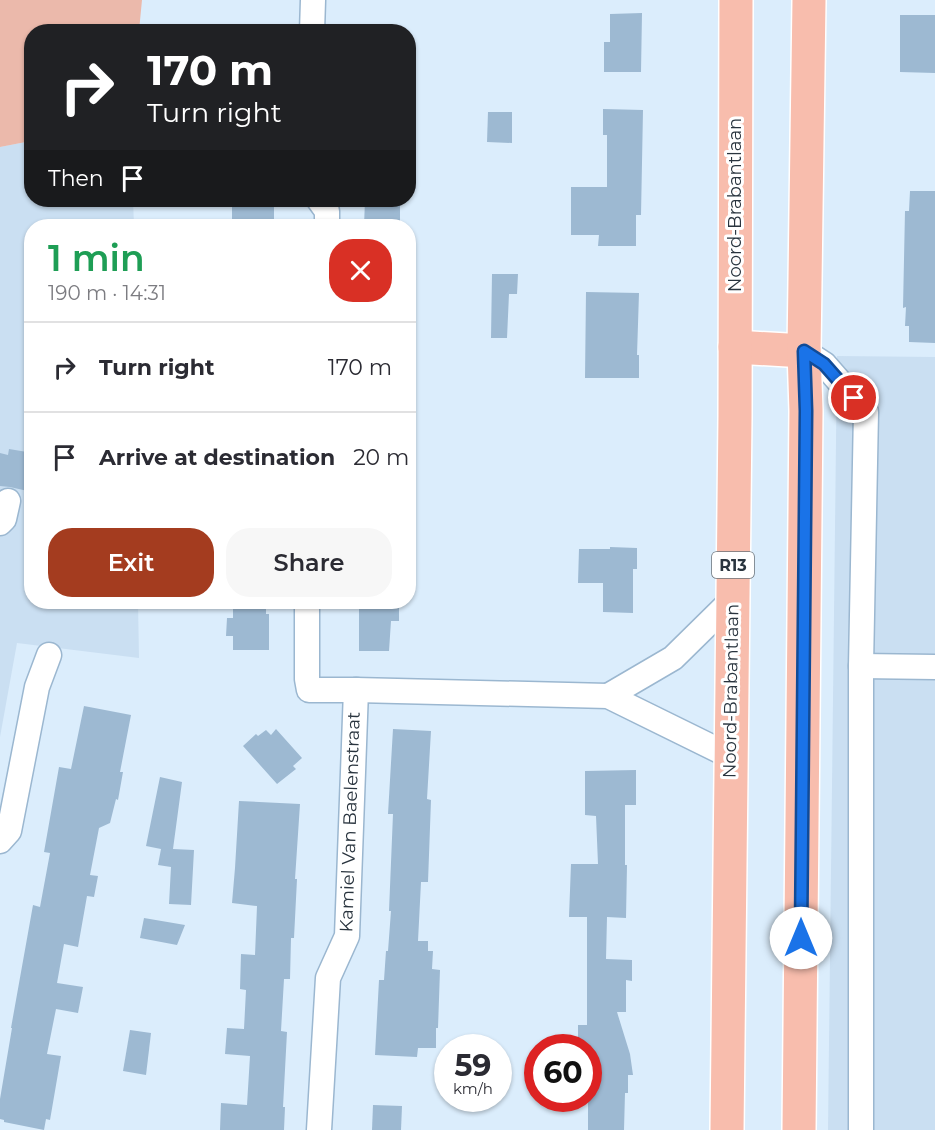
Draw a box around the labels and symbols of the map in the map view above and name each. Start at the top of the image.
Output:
street label: Noord-Brabantlaan [724,118,746,292]
pin [828,372,879,423]
road number: R13 [712,552,754,578]
street label: Noord-Brabantlaan [718,604,744,778]
street label: Kamiel Van Baelenstraat [335,711,365,933]
position arrow [769,906,833,970]
speed limit sign: 60 [524,1034,602,1112]

